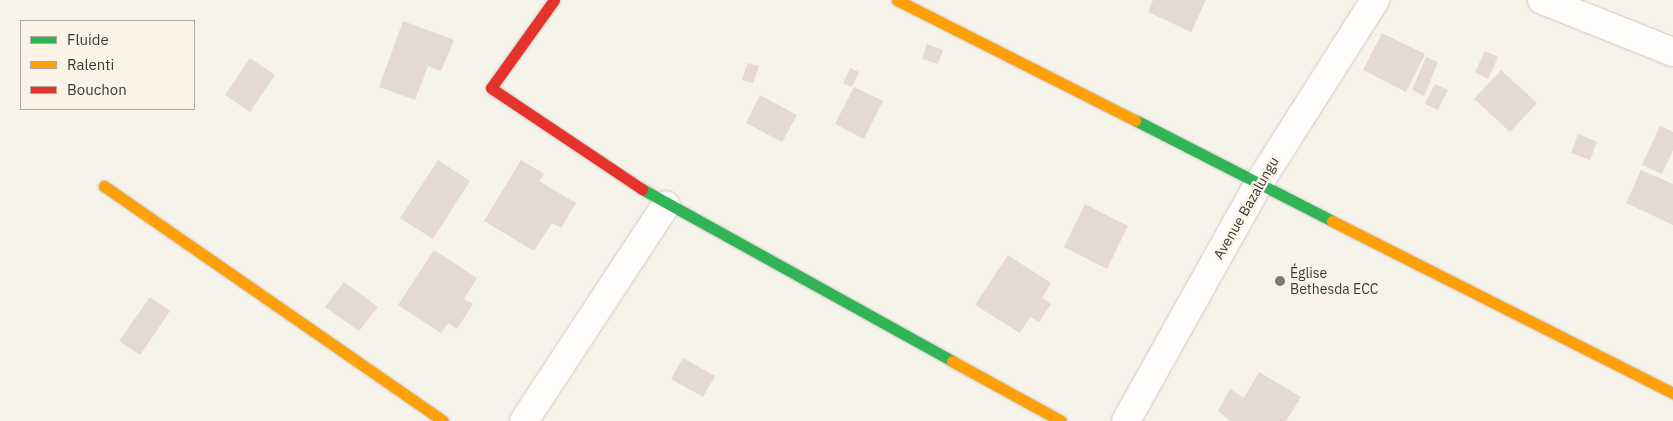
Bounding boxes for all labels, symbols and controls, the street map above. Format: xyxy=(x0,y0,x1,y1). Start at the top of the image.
legend xyxy=(20,20,195,110)
text: Fluide xyxy=(67,30,109,49)
text: Ralenti xyxy=(67,55,114,74)
text: Bouchon xyxy=(67,80,127,99)
street label: Avenue Bazalungu xyxy=(1210,154,1282,262)
place label: Église Bethesda ECC xyxy=(1290,265,1378,298)
marker: Église Bethesda ECC xyxy=(1274,275,1286,287)

